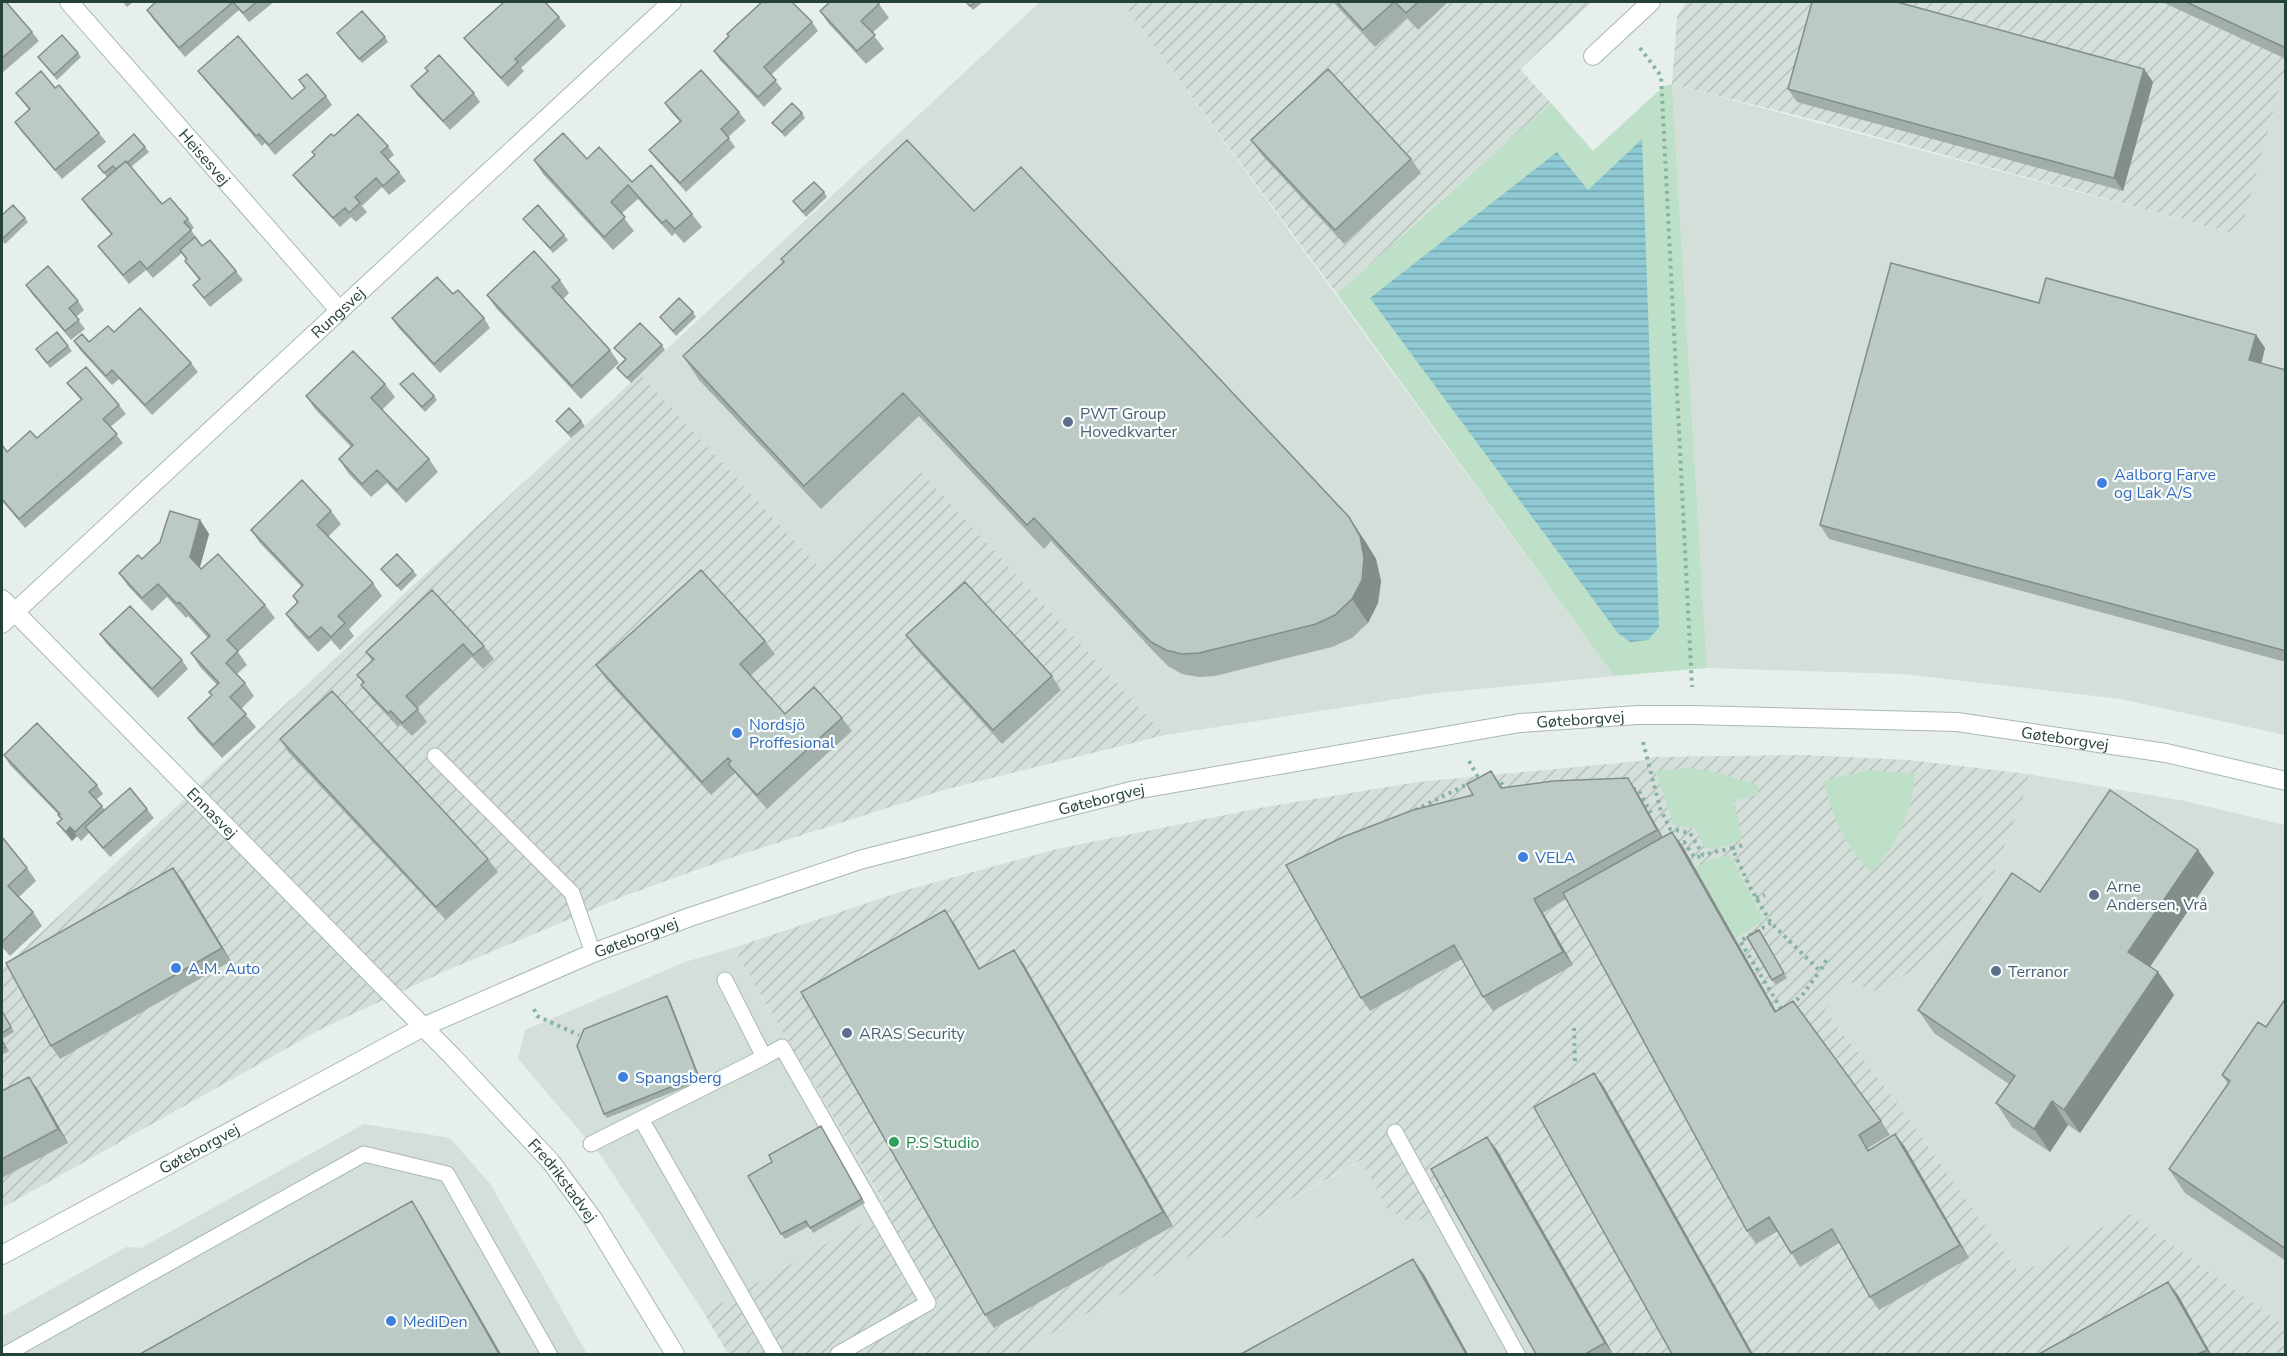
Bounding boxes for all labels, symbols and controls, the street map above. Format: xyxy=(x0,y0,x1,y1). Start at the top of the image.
street label: Heisesvej xyxy=(173,124,235,191)
street label: Rungsvej xyxy=(307,283,370,344)
place label: PWT Group Hovedkvarter xyxy=(1080,403,1177,443)
marker: PWT Group Hovedkvarter xyxy=(1061,415,1075,429)
place label: Aalborg Farve og Lak A/S xyxy=(2114,464,2216,504)
marker: Aalborg Farve og Lak A/S xyxy=(2095,476,2109,490)
street label: Gøteborgvej xyxy=(1536,706,1625,734)
place label: Nordsjö Proffesional xyxy=(749,714,835,754)
street label: Gøteborgvej xyxy=(2020,722,2110,756)
marker: Nordsjö Proffesional xyxy=(730,726,744,740)
street label: Gøteborgvej xyxy=(1056,779,1146,821)
street label: Ennasvej xyxy=(182,783,242,844)
place label: VELA xyxy=(1534,847,1576,869)
marker: VELA xyxy=(1516,850,1530,864)
place label: Arne Andersen, Vrå xyxy=(2106,876,2208,916)
marker: Arne Andersen, Vrå xyxy=(2087,888,2101,902)
street label: Gøteborgvej xyxy=(591,912,681,964)
place label: A.M. Auto xyxy=(188,958,260,980)
marker: A.M. Auto xyxy=(169,961,183,975)
place label: Terranor xyxy=(2008,961,2069,983)
marker: Terranor xyxy=(1989,964,2003,978)
place label: ARAS Security xyxy=(859,1023,966,1045)
marker: ARAS Security xyxy=(840,1026,854,1040)
place label: Spangsberg xyxy=(635,1067,722,1089)
marker: Spangsberg xyxy=(616,1070,630,1084)
street label: Gøteborgvej xyxy=(155,1119,243,1180)
place label: P.S Studio xyxy=(906,1132,979,1154)
street label: Fredrikstadvej xyxy=(523,1134,602,1227)
marker: P.S Studio xyxy=(887,1135,901,1149)
place label: MediDen xyxy=(403,1311,468,1333)
marker: MediDen xyxy=(384,1314,398,1328)

